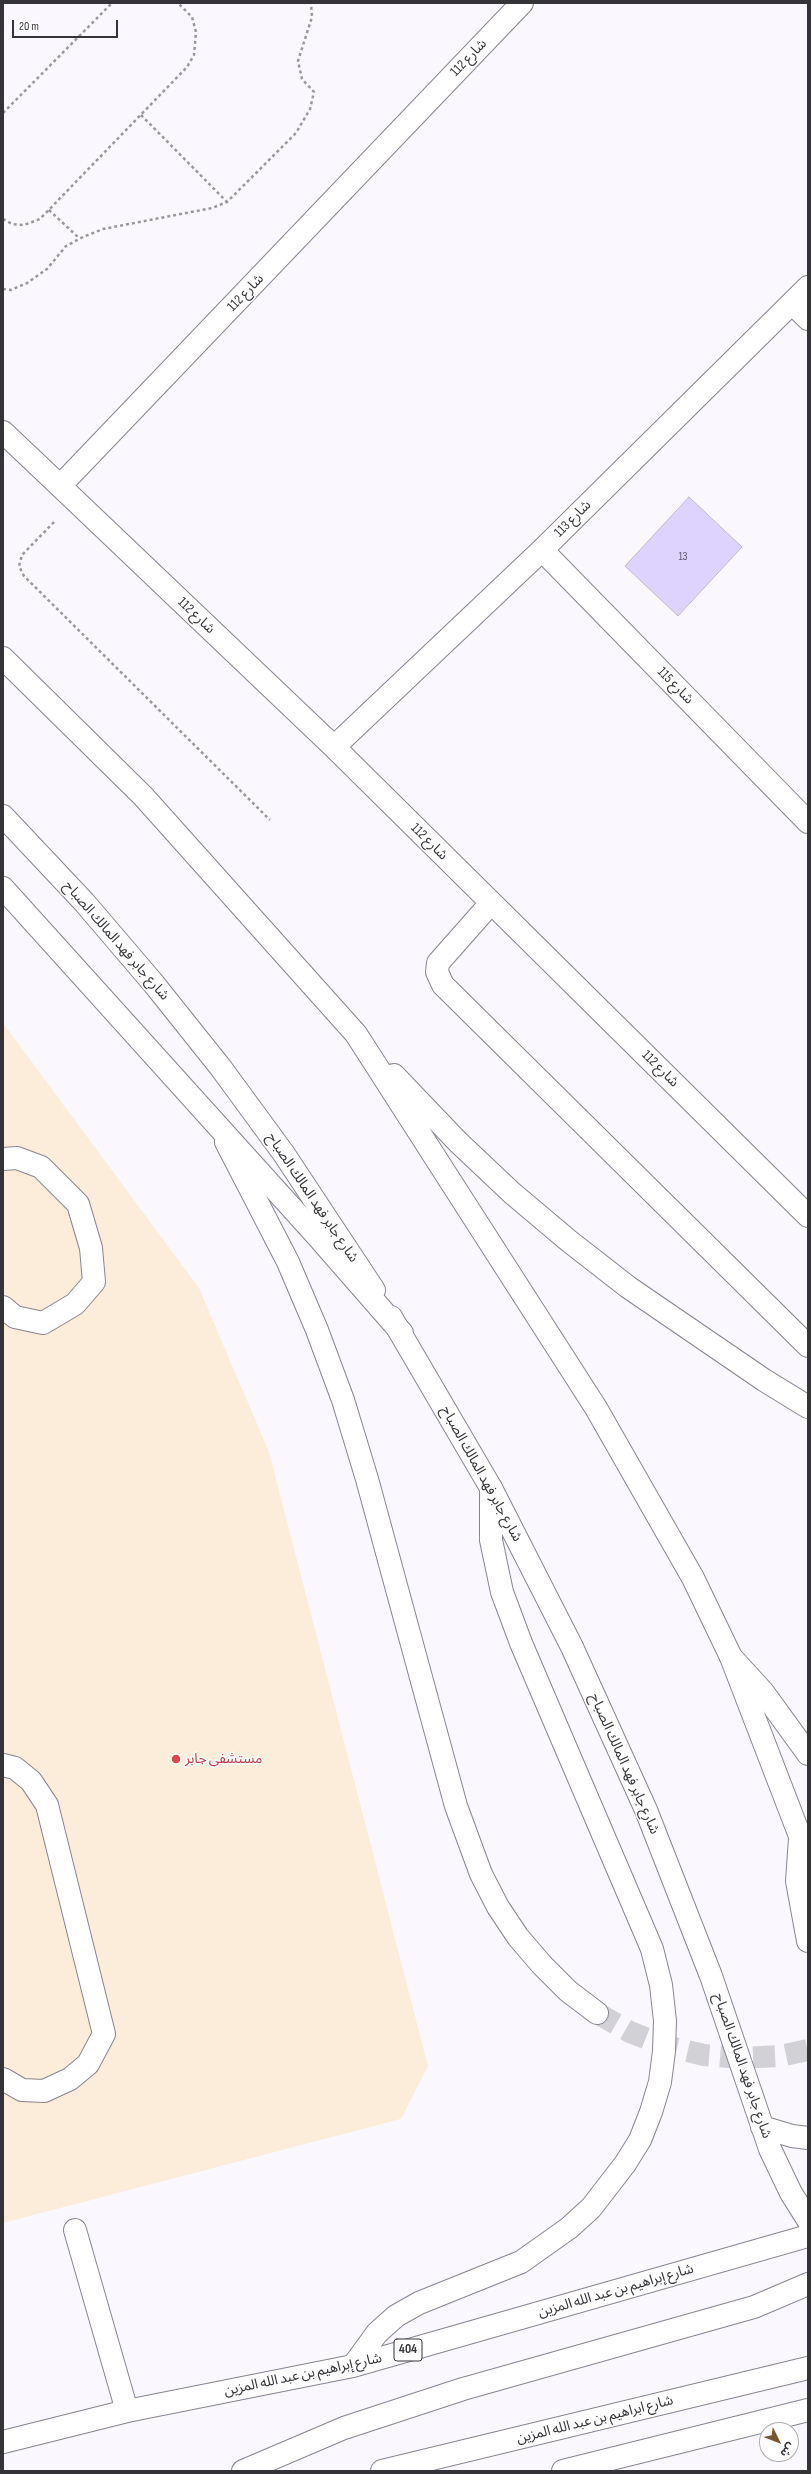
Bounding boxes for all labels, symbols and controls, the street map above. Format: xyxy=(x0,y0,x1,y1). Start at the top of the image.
scale bar xyxy=(14,12,120,38)
text: 20 m xyxy=(19,19,39,34)
street label: شارع 112 xyxy=(447,36,491,80)
street label: شارع 112 xyxy=(224,271,268,315)
street label: شارع 113 xyxy=(551,497,595,541)
house number: 13 xyxy=(678,550,688,564)
street label: شارع 112 xyxy=(174,594,218,638)
street label: شارع 115 xyxy=(653,664,697,708)
street label: شارع 112 xyxy=(407,820,451,864)
street label: شارع جابر فهد المالك الصباح xyxy=(60,878,172,1004)
street label: شارع 112 xyxy=(638,1047,682,1091)
street label: شارع جابر فهد المالك الصباح xyxy=(262,1130,362,1266)
street label: شارع جابر فهد المالك الصباح xyxy=(437,1403,525,1545)
street label: شارع جابر فهد المالك الصباح xyxy=(585,1691,663,1837)
place label: مستشفى جابر xyxy=(185,1751,262,1767)
marker: مستشفى جابر xyxy=(170,1753,182,1765)
street label: شارع جابر فهد المالك الصباح xyxy=(709,1991,775,2141)
street label: شارع إبراهيم بن عبد الله المزين xyxy=(536,2261,696,2321)
road number: 404 xyxy=(394,2339,422,2361)
street label: شارع إبراهيم بن عبد الله المزين xyxy=(223,2350,383,2400)
street label: شارع ابراهيم بن عبد الله المزين xyxy=(515,2392,675,2448)
north arrow xyxy=(759,2422,799,2462)
text: ش xyxy=(778,2440,797,2460)

